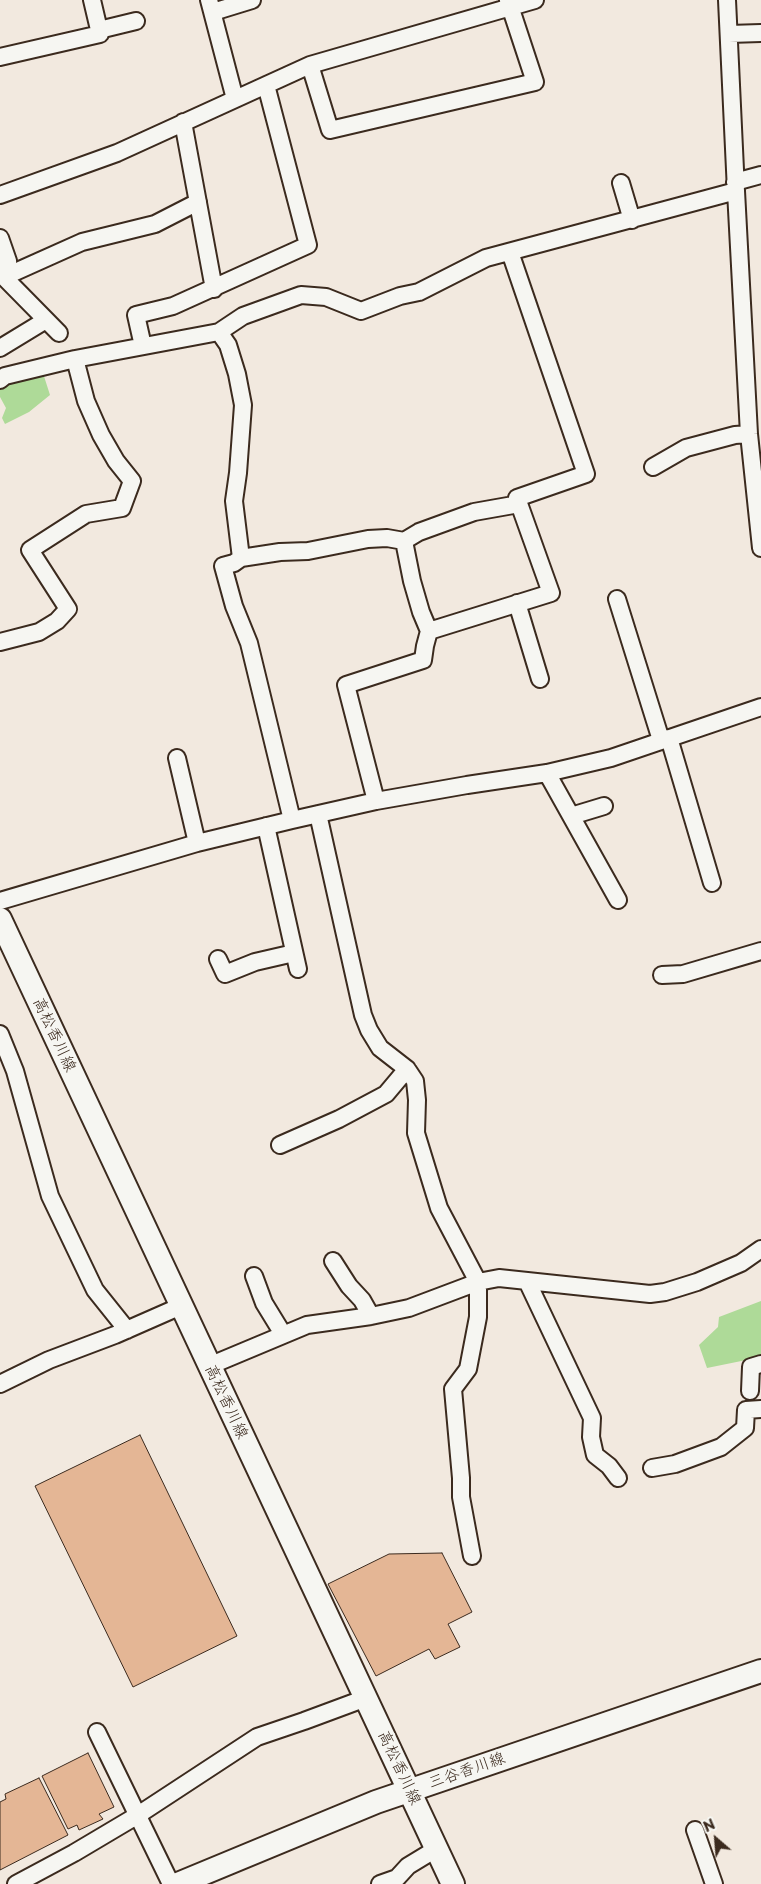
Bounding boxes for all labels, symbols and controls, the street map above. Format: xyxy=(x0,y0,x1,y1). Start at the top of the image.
street label: 高松香川線 xyxy=(28,995,80,1075)
street label: 高松香川線 xyxy=(200,1362,252,1442)
street label: 高松香川線 xyxy=(373,1728,425,1808)
street label: 三谷香川線 xyxy=(426,1749,508,1793)
text: N xyxy=(699,1813,719,1837)
north arrow xyxy=(691,1814,741,1864)

